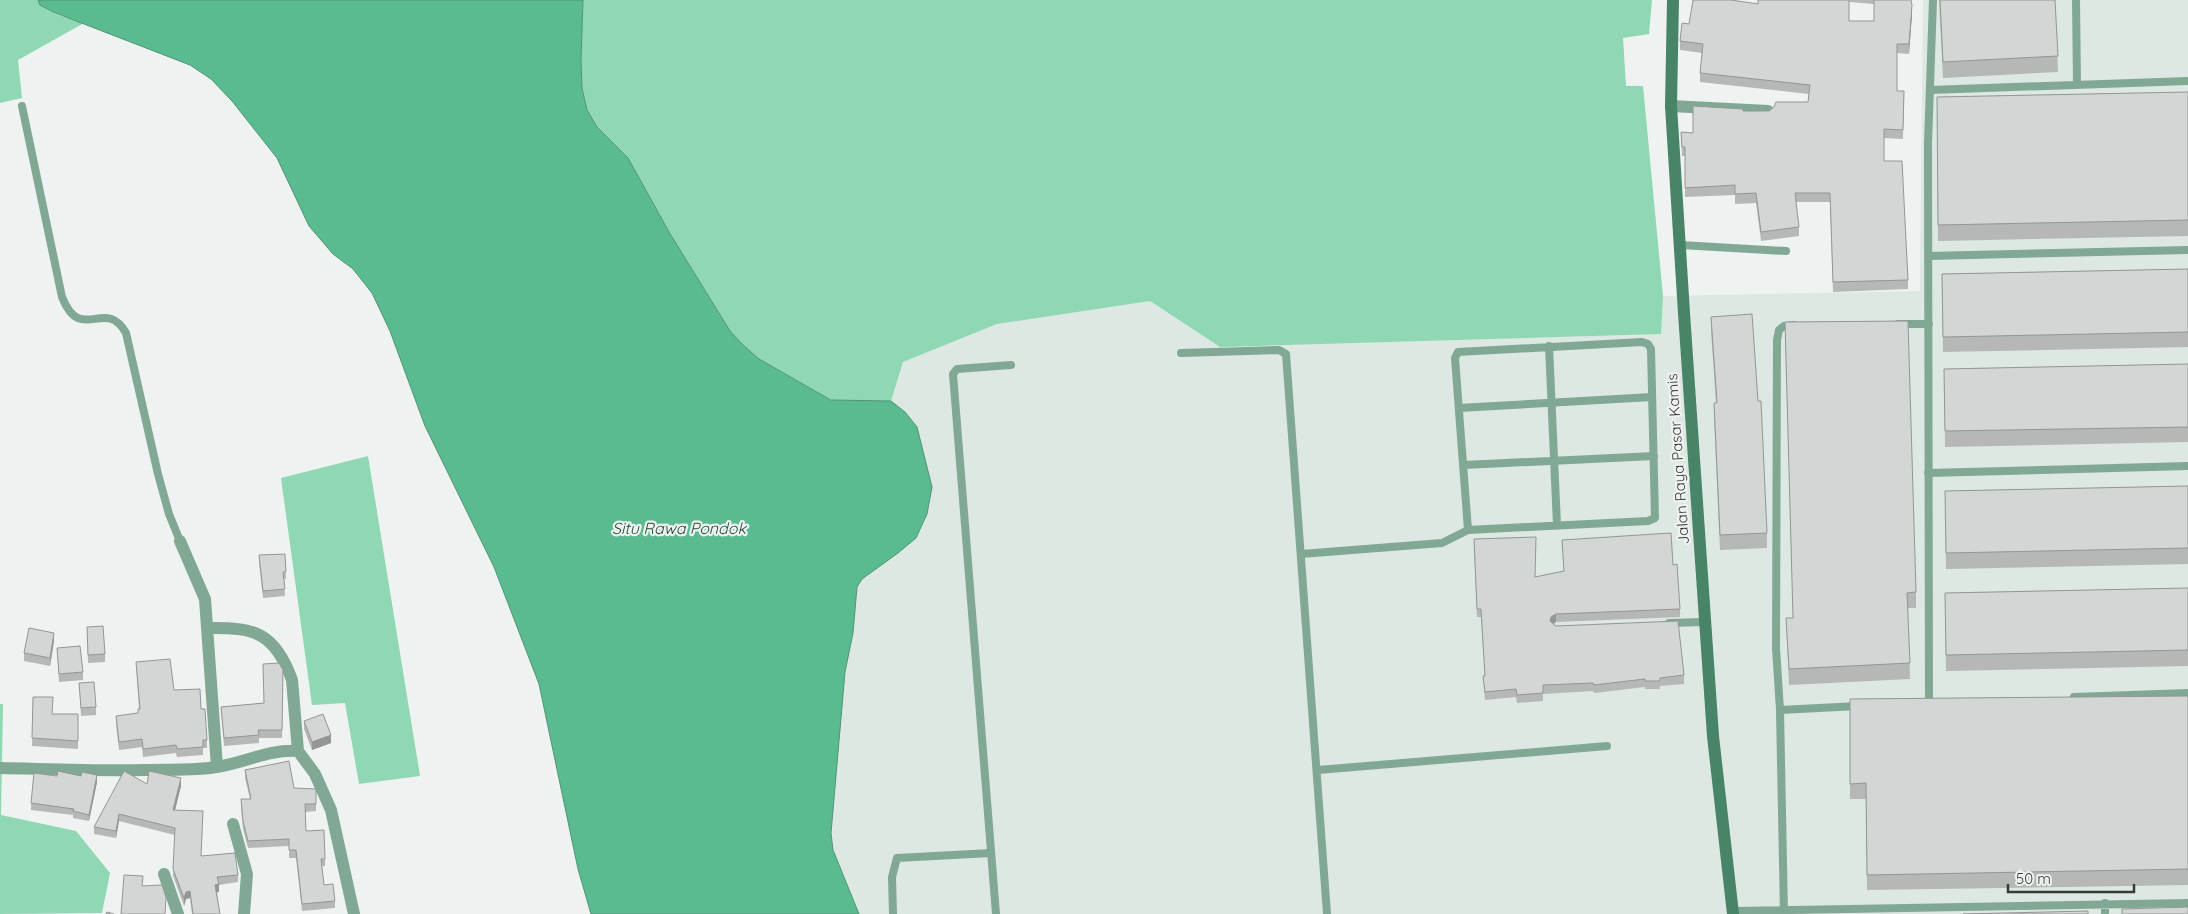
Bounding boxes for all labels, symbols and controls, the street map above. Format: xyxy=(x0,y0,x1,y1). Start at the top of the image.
street label: Jalan Raya Pasar Kamis xyxy=(1662,373,1693,545)
water label: Situ Rawa Pondok xyxy=(612,518,747,538)
scale bar xyxy=(2008,862,2134,894)
text: 50 m xyxy=(2016,869,2051,888)

